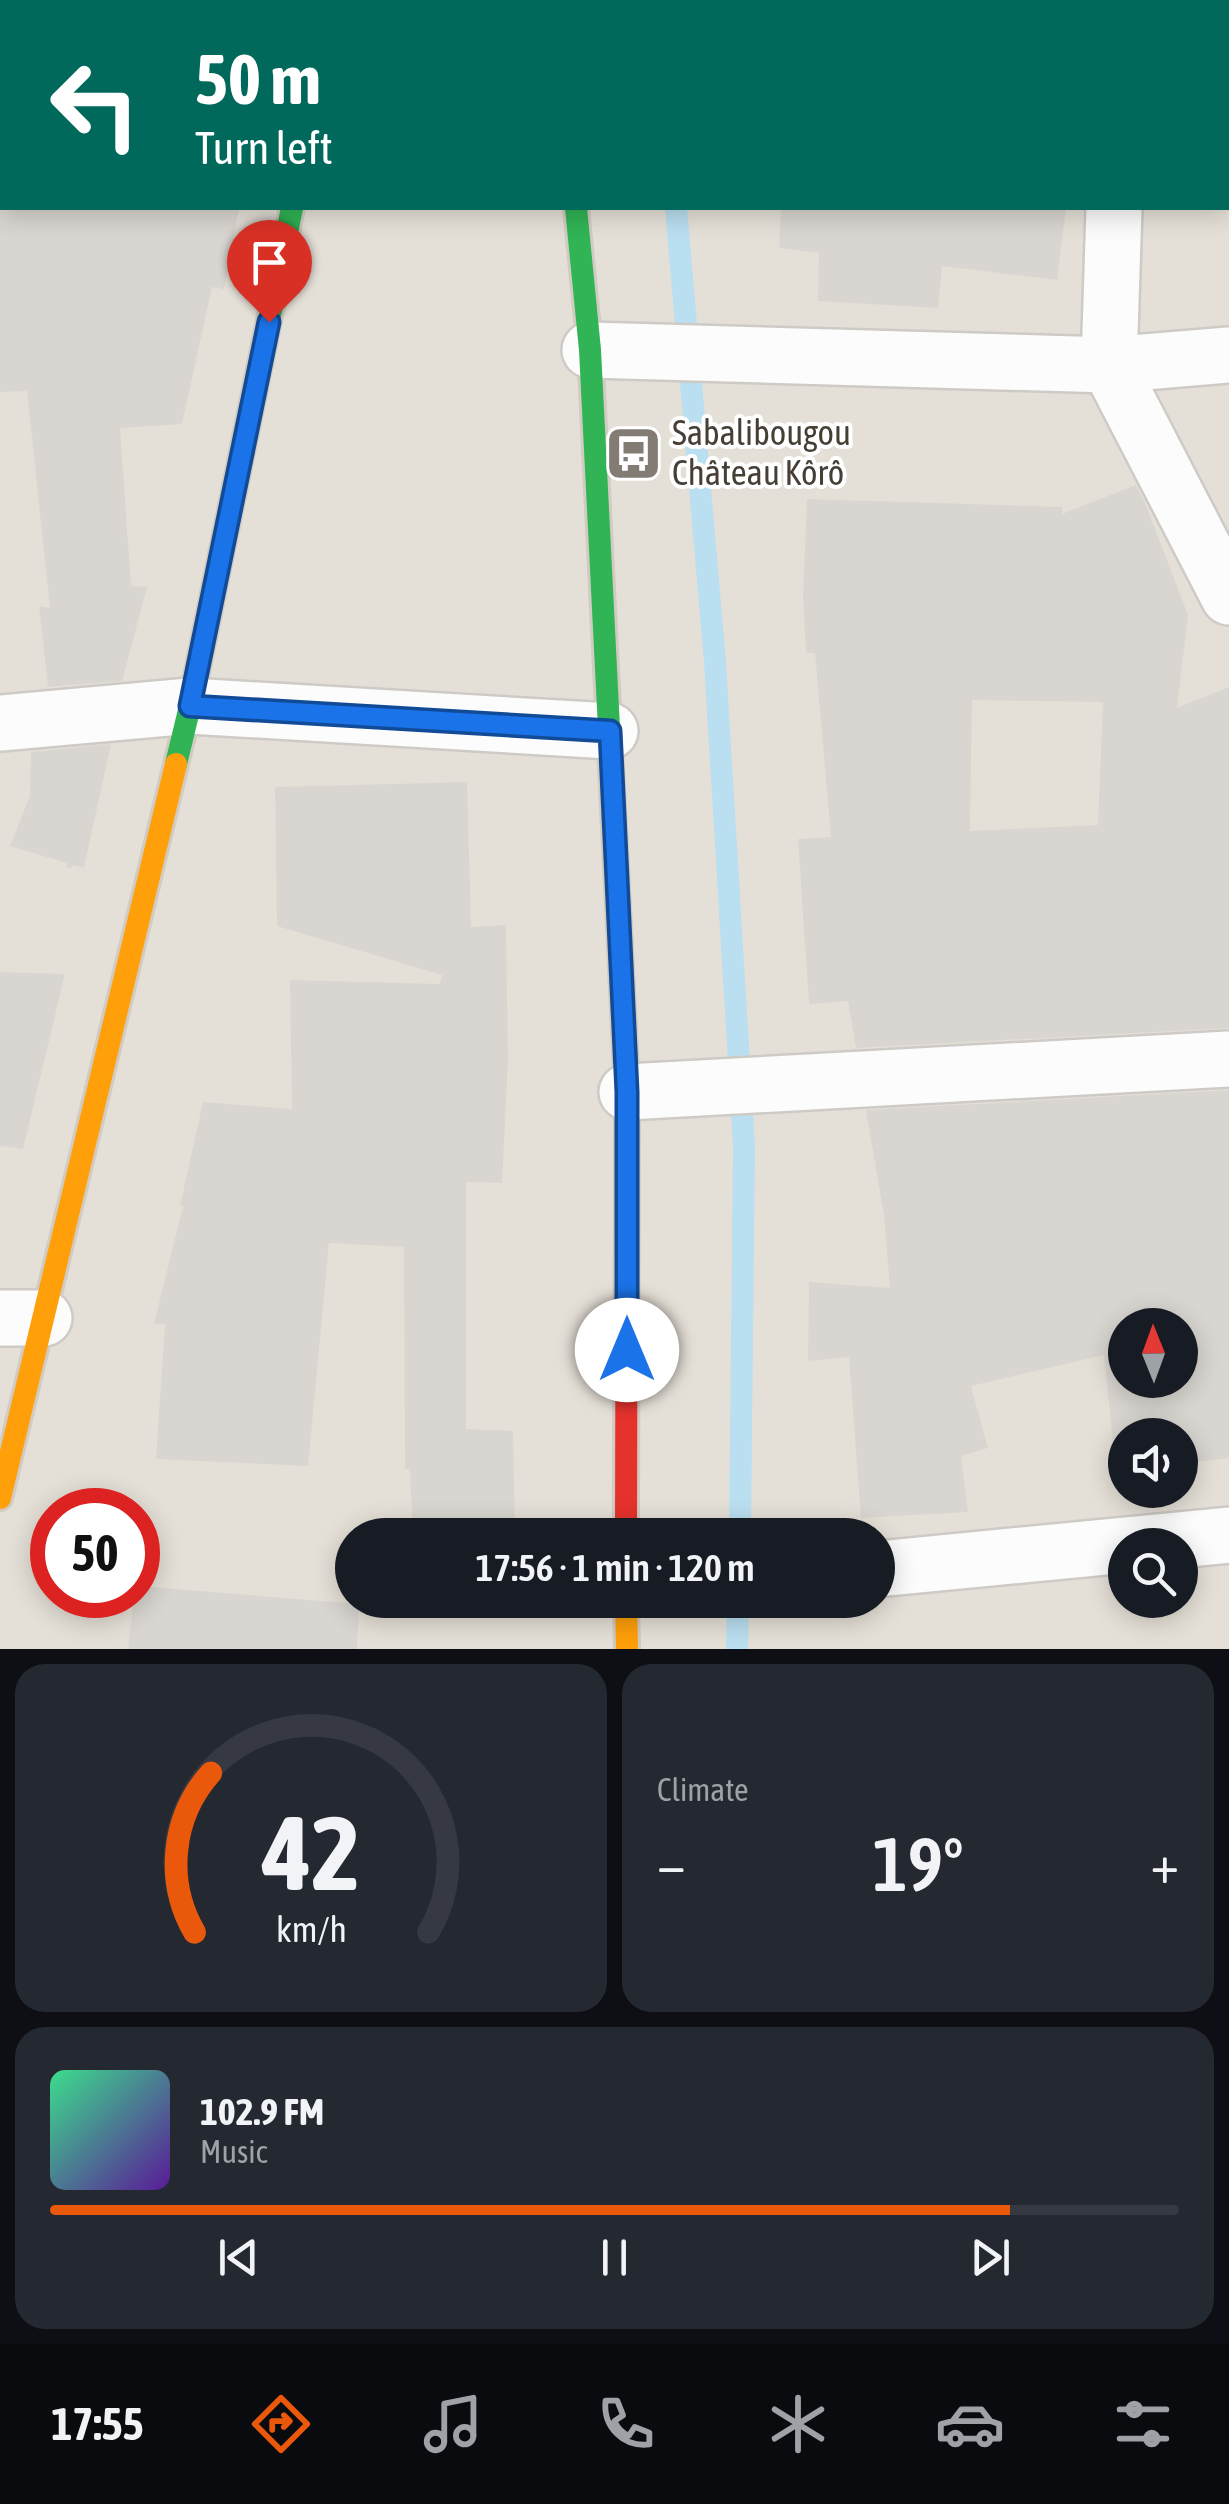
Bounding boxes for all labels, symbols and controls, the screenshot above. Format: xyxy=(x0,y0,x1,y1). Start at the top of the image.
text: 50 m xyxy=(195,39,321,119)
icon: left xyxy=(30,40,160,170)
text: Turn left xyxy=(195,122,333,174)
pin xyxy=(227,220,312,323)
icon: arrive xyxy=(242,235,297,290)
place label: Sabalibougou Château Kôrô xyxy=(672,412,851,492)
bus stop icon: Sabalibougou Château Kôrô xyxy=(603,423,663,483)
position arrow xyxy=(575,1298,679,1402)
north arrow xyxy=(1108,1308,1198,1398)
map controls xyxy=(1108,1308,1198,1618)
button: sound xyxy=(1108,1418,1198,1508)
speed limit sign: 50 xyxy=(30,1488,160,1618)
button: search xyxy=(1108,1528,1198,1618)
text: 17:56 · 1 min · 120 m xyxy=(475,1546,755,1589)
text: Climate xyxy=(657,1771,749,1808)
text: 42 xyxy=(261,1793,360,1912)
text: 19° xyxy=(872,1821,964,1907)
text: − xyxy=(657,1832,686,1895)
text: + xyxy=(1150,1832,1179,1895)
text: km/h xyxy=(276,1909,346,1950)
text: 102.9 FM xyxy=(200,2090,324,2133)
text: Music xyxy=(200,2133,267,2170)
icon: previous xyxy=(211,2230,266,2285)
icon: pause xyxy=(587,2230,642,2285)
icon: next xyxy=(963,2230,1018,2285)
icon: directions xyxy=(246,2389,316,2459)
icon: music xyxy=(418,2389,488,2459)
icon: phone xyxy=(591,2389,661,2459)
icon: climate xyxy=(763,2389,833,2459)
icon: car xyxy=(935,2389,1005,2459)
icon: filters xyxy=(1108,2389,1178,2459)
text: 17:55 xyxy=(51,2398,144,2450)

